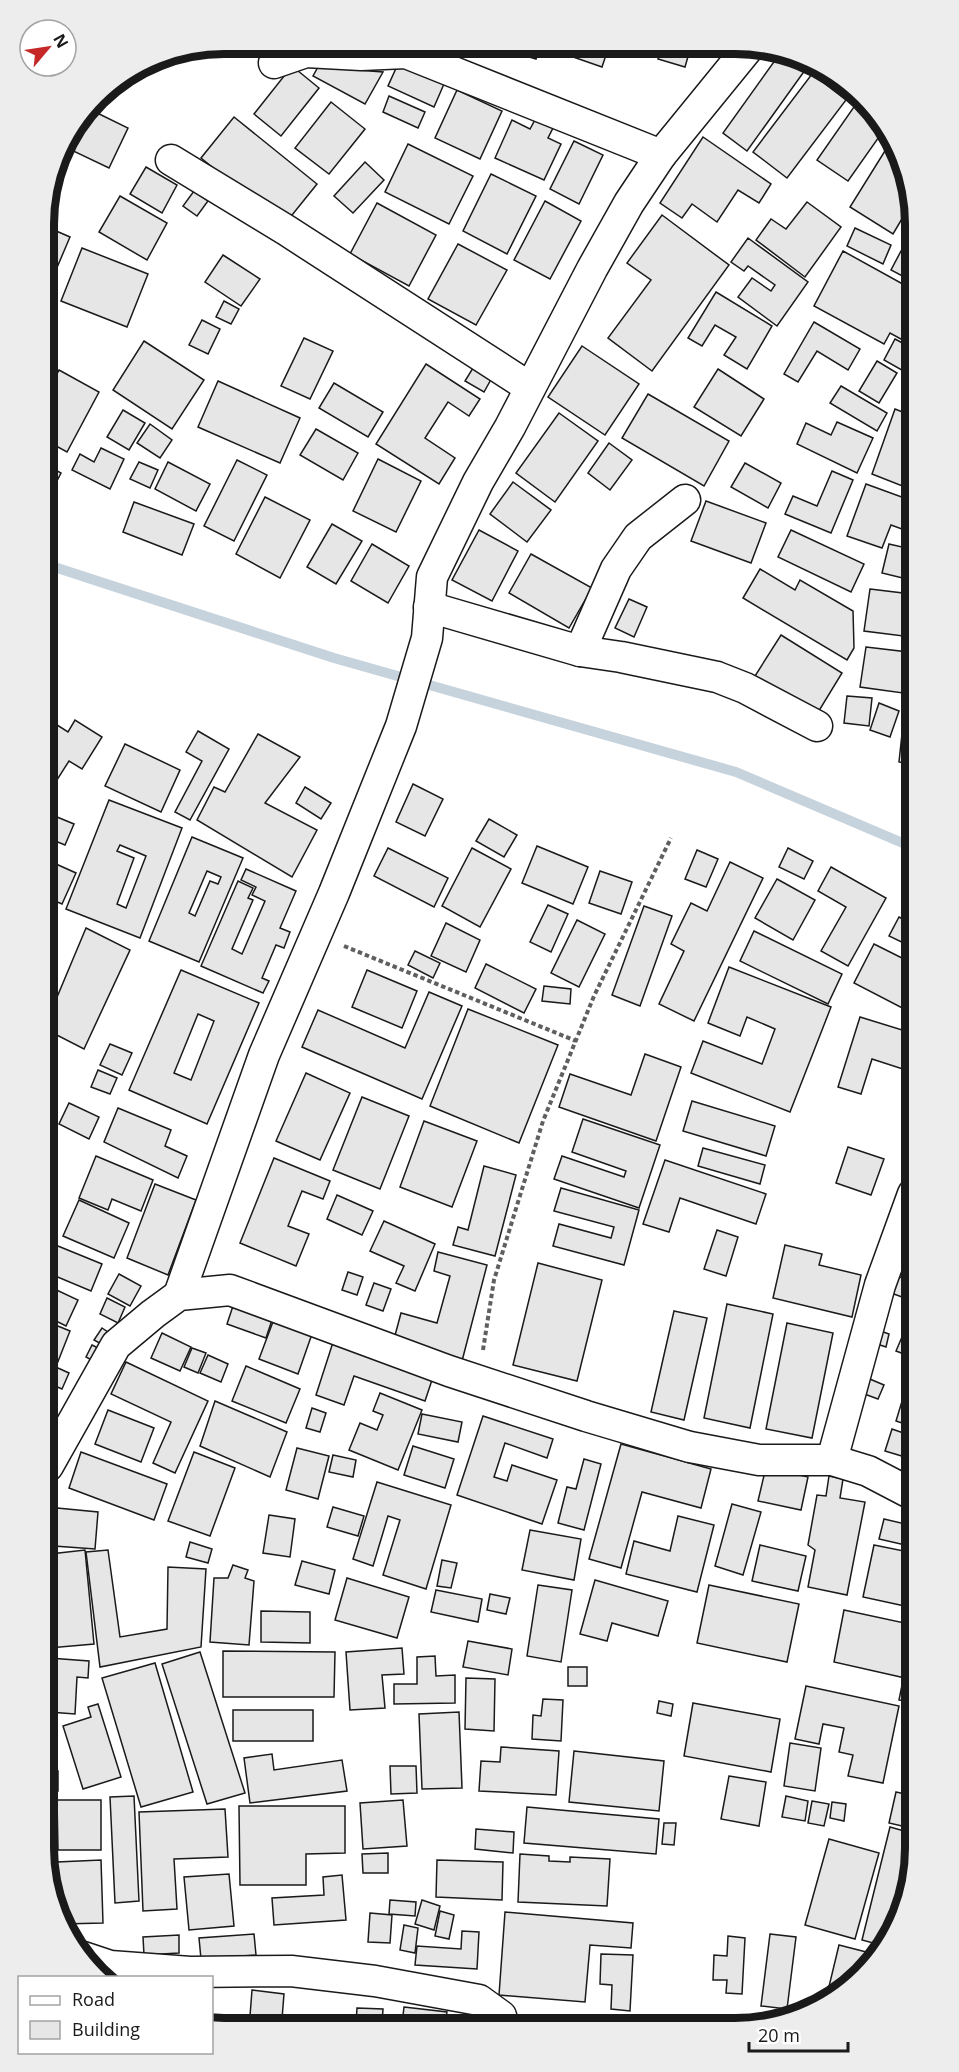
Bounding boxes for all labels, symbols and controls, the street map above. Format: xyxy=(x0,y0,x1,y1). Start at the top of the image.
north arrow xyxy=(18,18,78,78)
text: N xyxy=(48,30,74,52)
legend xyxy=(18,1976,213,2054)
text: Road xyxy=(72,1987,115,2011)
scale bar xyxy=(749,2015,848,2053)
text: Building xyxy=(72,2017,140,2041)
text: 20 m xyxy=(758,2023,800,2047)

